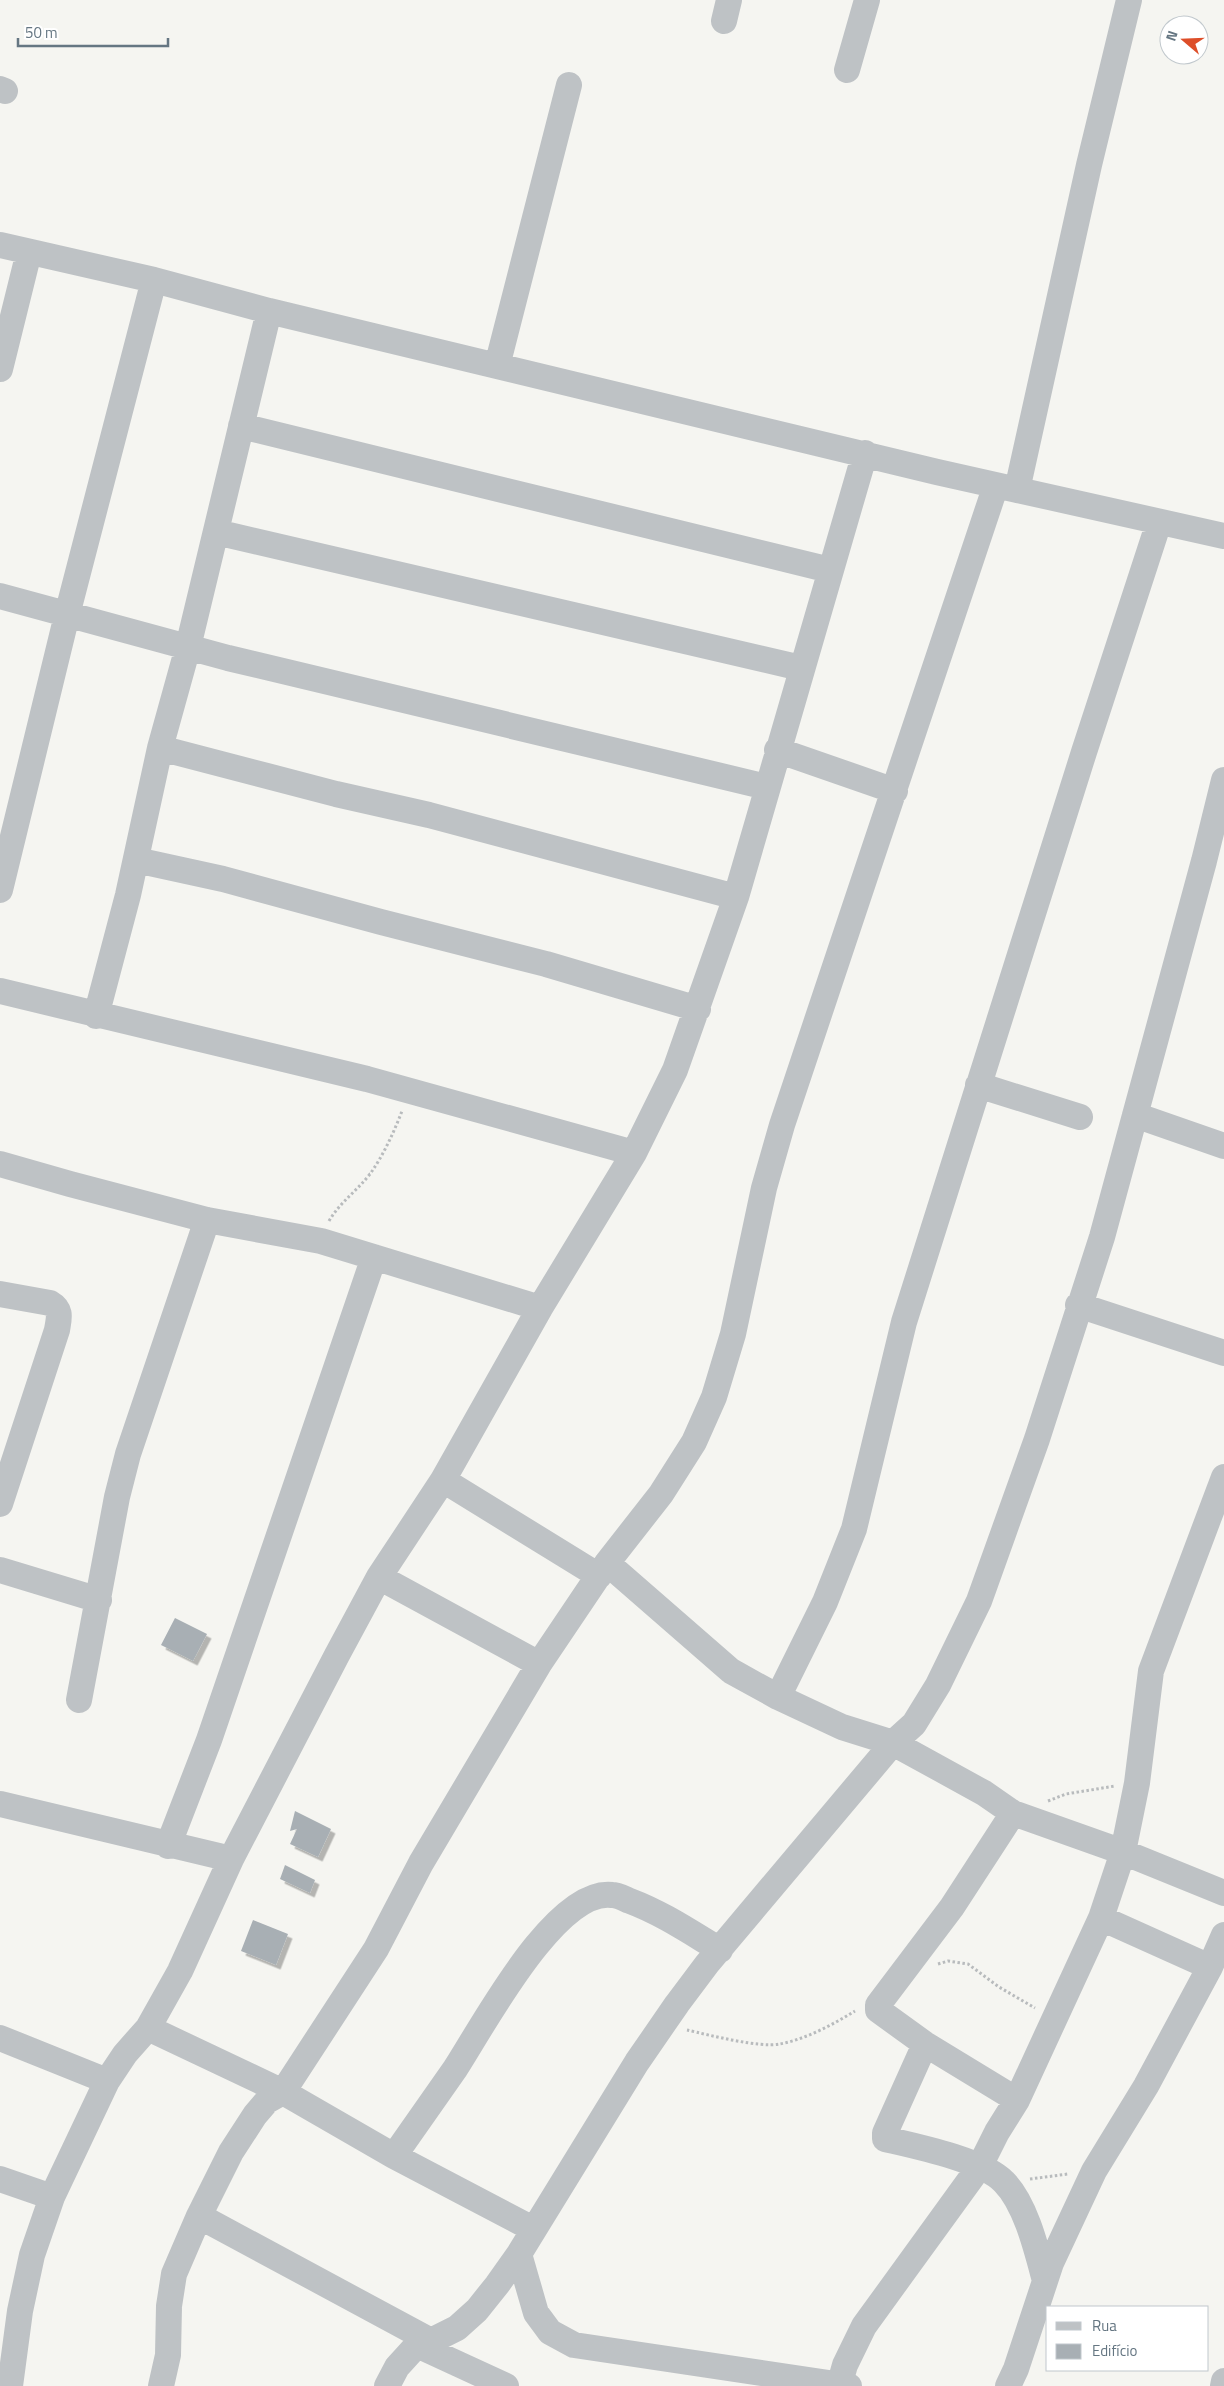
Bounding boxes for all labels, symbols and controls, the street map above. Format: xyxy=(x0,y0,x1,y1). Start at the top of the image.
scale bar xyxy=(18,15,168,47)
north arrow xyxy=(1159,15,1209,65)
text: 50 m xyxy=(25,21,58,44)
text: N xyxy=(1160,28,1183,44)
legend xyxy=(1046,2306,1209,2371)
text: Rua xyxy=(1092,2314,1117,2337)
text: Edifício xyxy=(1092,2339,1137,2362)

